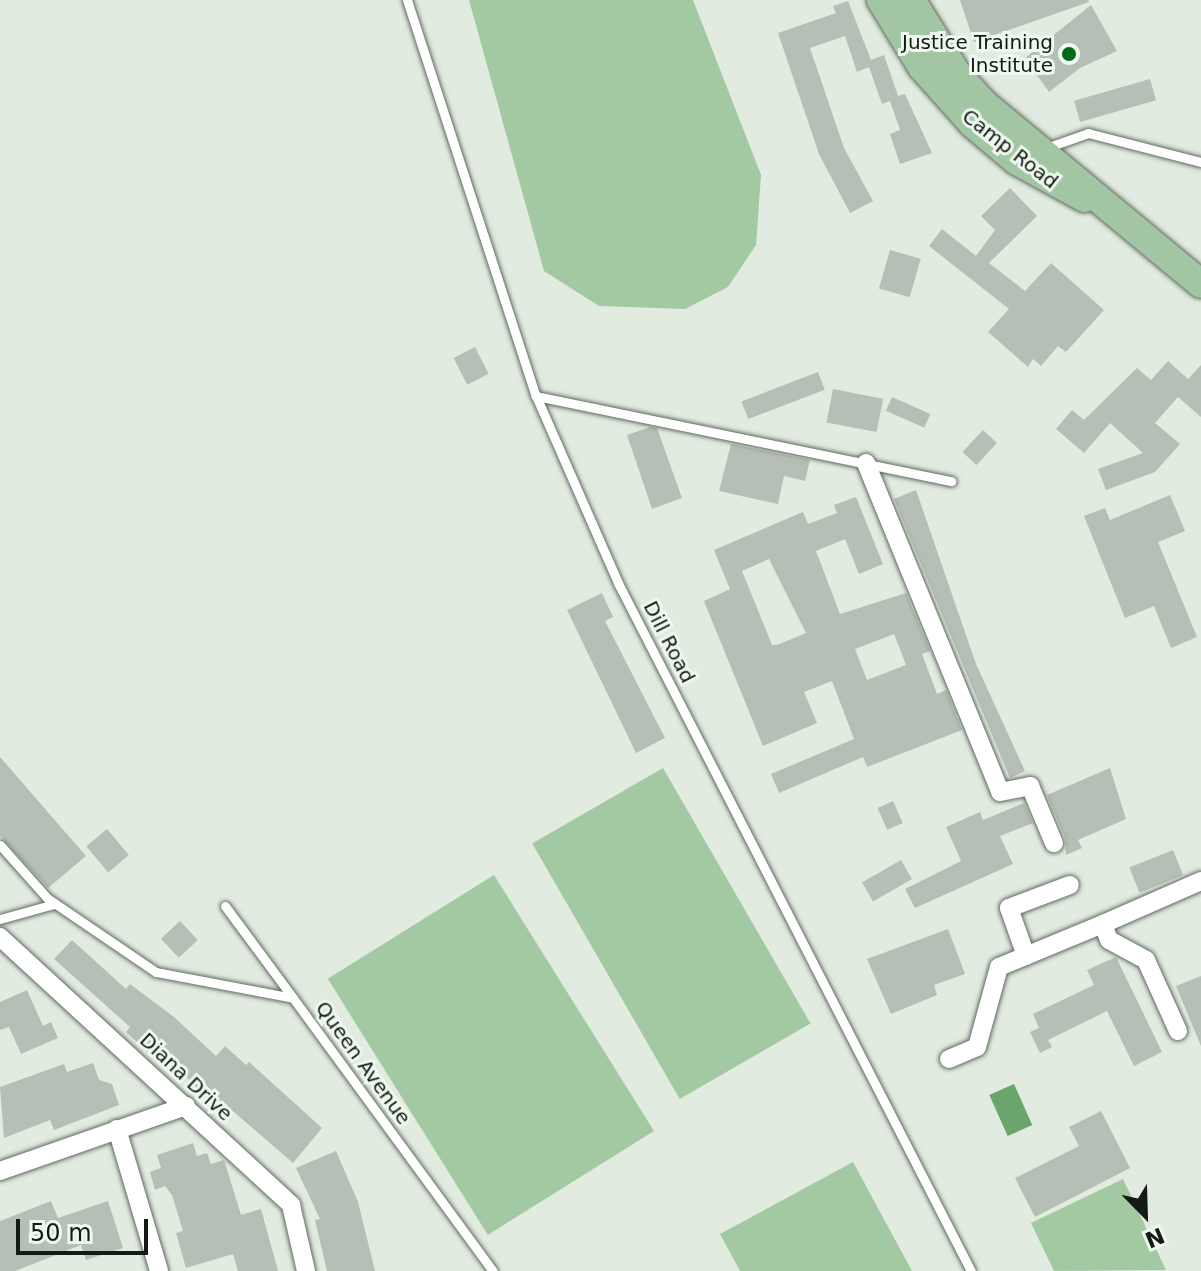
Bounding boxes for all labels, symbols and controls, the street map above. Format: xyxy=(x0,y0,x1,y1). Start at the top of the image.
place label: Justice Training Institute xyxy=(902,30,1053,77)
marker: Justice Training Institute xyxy=(1060,45,1078,63)
street label: Camp Road xyxy=(957,104,1063,194)
street label: Dill Road xyxy=(638,597,700,687)
street label: Queen Avenue xyxy=(310,997,416,1129)
street label: Diana Drive xyxy=(135,1028,237,1126)
north arrow xyxy=(1105,1175,1185,1255)
scale bar xyxy=(20,1203,152,1253)
text: 50 m xyxy=(30,1219,92,1247)
text: N xyxy=(1141,1222,1168,1253)

